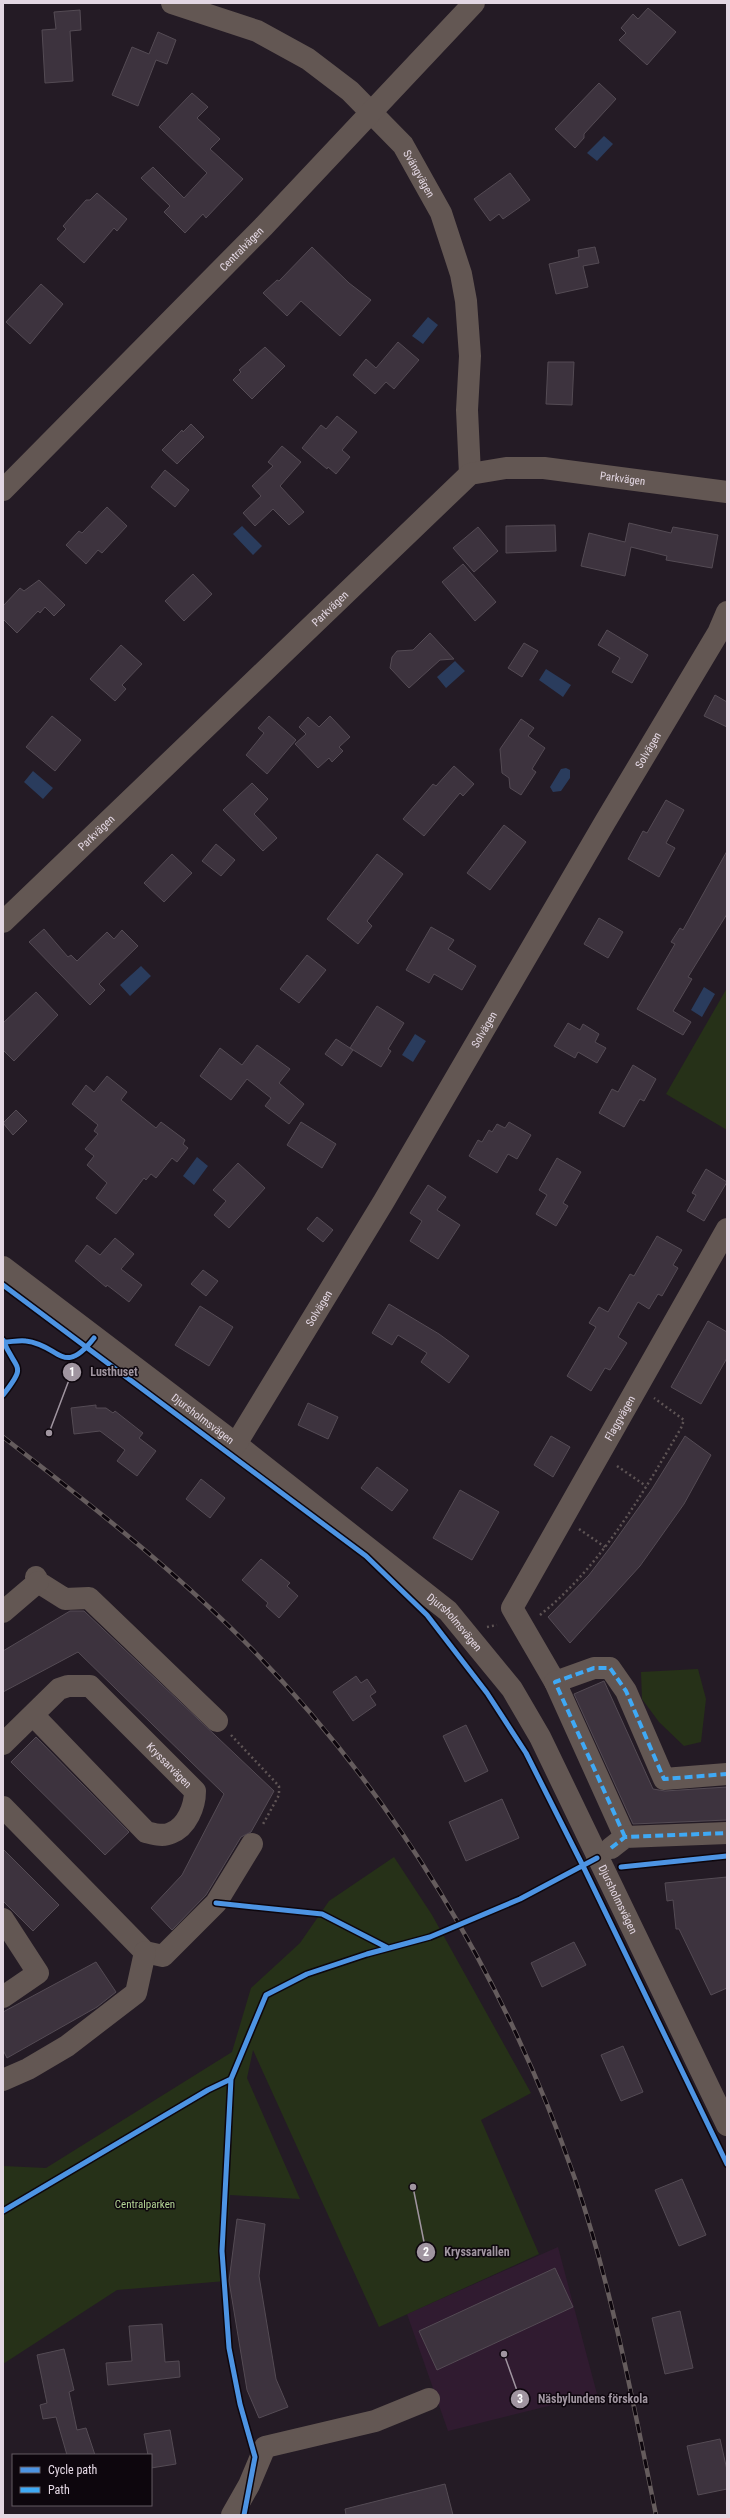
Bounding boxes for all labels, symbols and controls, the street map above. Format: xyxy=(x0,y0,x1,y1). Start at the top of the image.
street label: Svängvägen xyxy=(400,148,437,200)
street label: Centralvägen xyxy=(217,225,266,274)
street label: Parkvägen xyxy=(599,469,646,488)
street label: Parkvägen xyxy=(309,588,351,629)
street label: Solvägen xyxy=(633,730,664,771)
street label: Parkvägen xyxy=(76,813,117,853)
street label: Solvägen xyxy=(469,1009,500,1050)
street label: Solvägen xyxy=(303,1288,335,1329)
callout: Lusthuset xyxy=(62,1360,146,1384)
text: 1 xyxy=(69,1365,75,1379)
text: Lusthuset xyxy=(90,1365,138,1379)
street label: Djursholmsvägen xyxy=(169,1391,236,1447)
street label: Flaggvägen xyxy=(602,1393,638,1443)
street label: Djursholmsvägen xyxy=(424,1591,484,1654)
street label: Kryssarvägen xyxy=(144,1740,194,1791)
street label: Djursholmsvägen xyxy=(596,1863,640,1936)
park label: Centralparken xyxy=(115,2198,175,2211)
callout: Kryssarvallen xyxy=(416,2240,518,2264)
text: 2 xyxy=(423,2245,429,2259)
text: Kryssarvallen xyxy=(444,2245,510,2259)
callout: Näsbylundens förskola xyxy=(510,2387,656,2411)
text: 3 xyxy=(517,2392,523,2406)
text: Näsbylundens förskola xyxy=(538,2392,648,2406)
legend xyxy=(12,2454,152,2506)
text: Cycle path xyxy=(48,2463,98,2477)
text: Path xyxy=(48,2483,70,2497)

